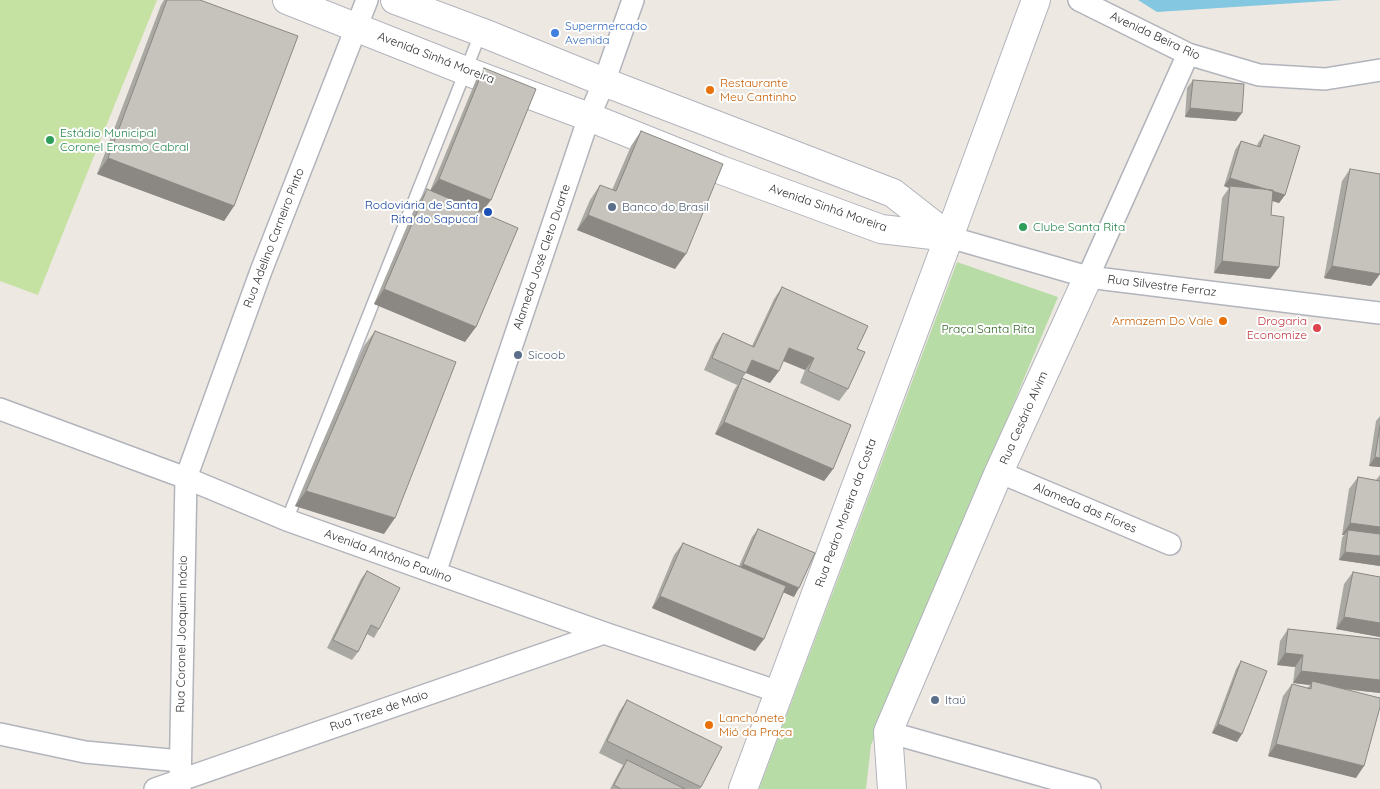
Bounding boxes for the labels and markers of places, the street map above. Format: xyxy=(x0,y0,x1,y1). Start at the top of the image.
place label: Supermercado Avenida xyxy=(565,19,647,47)
marker: Supermercado Avenida xyxy=(549,27,561,39)
place label: Restaurante Meu Cantinho xyxy=(720,76,796,104)
marker: Restaurante Meu Cantinho xyxy=(704,84,716,96)
place label: Estádio Municipal Coronel Erasmo Cabral xyxy=(60,126,189,154)
marker: Estádio Municipal Coronel Erasmo Cabral xyxy=(44,134,56,146)
place label: Rodoviária de Santa Rita do Sapucaí xyxy=(365,198,478,226)
place label: Banco do Brasil xyxy=(622,200,709,214)
marker: Banco do Brasil xyxy=(606,201,618,213)
marker: Rodoviária de Santa Rita do Sapucaí xyxy=(482,206,494,218)
place label: Clube Santa Rita xyxy=(1033,220,1125,234)
marker: Clube Santa Rita xyxy=(1017,221,1029,233)
place label: Armazem Do Vale xyxy=(1112,314,1213,328)
place label: Drogaria Economize xyxy=(1247,314,1307,342)
marker: Armazem Do Vale xyxy=(1217,315,1229,327)
marker: Drogaria Economize xyxy=(1311,322,1323,334)
place label: Sicoob xyxy=(528,348,565,362)
marker: Sicoob xyxy=(512,349,524,361)
place label: Itaú xyxy=(945,693,966,707)
marker: Itaú xyxy=(929,694,941,706)
place label: Lanchonete Mió da Praça xyxy=(719,711,792,739)
marker: Lanchonete Mió da Praça xyxy=(703,719,715,731)

